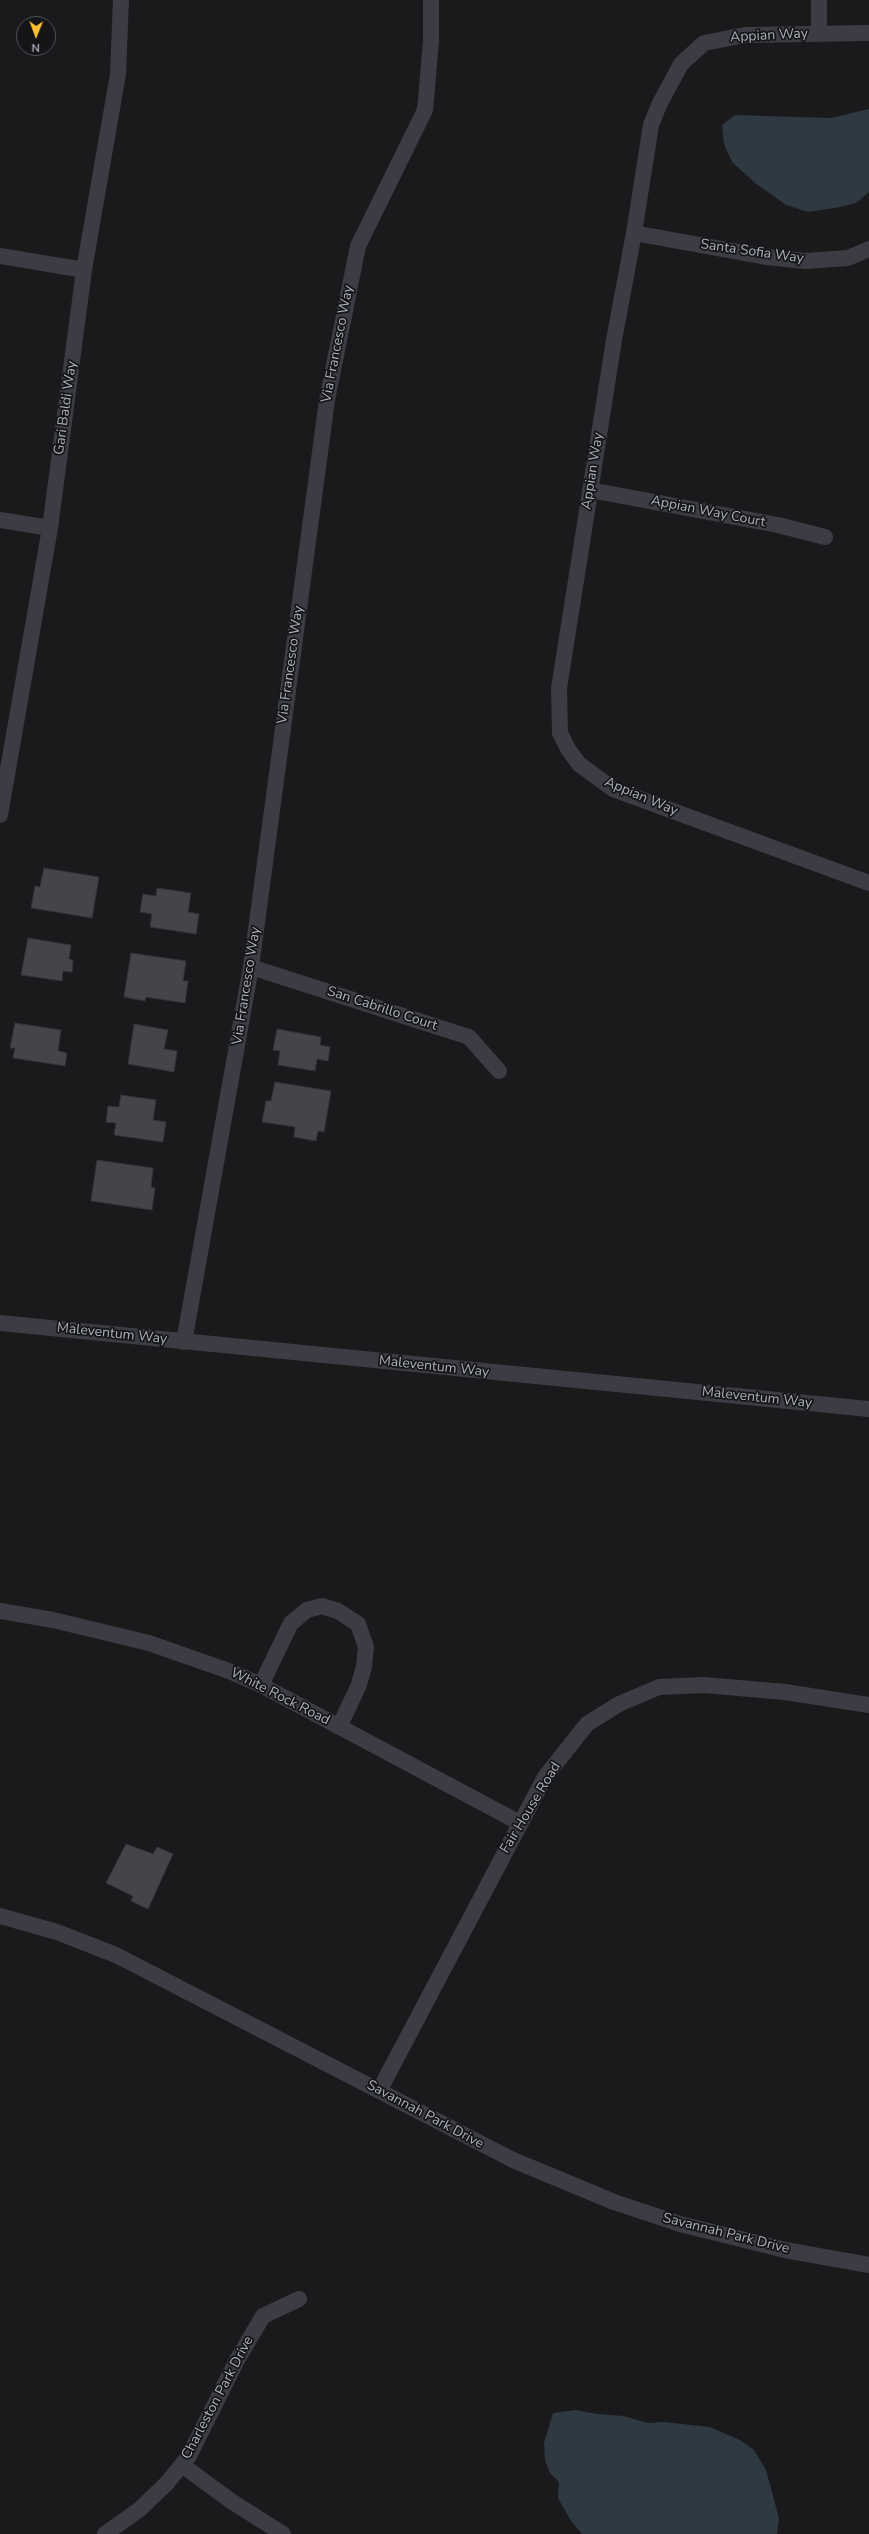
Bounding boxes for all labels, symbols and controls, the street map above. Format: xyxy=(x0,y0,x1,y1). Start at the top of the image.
north arrow xyxy=(16,16,56,56)
street label: Appian Way xyxy=(730,26,808,46)
text: N xyxy=(32,40,40,55)
street label: Santa Sofia Way xyxy=(699,236,805,268)
street label: Via Francesco Way xyxy=(318,284,358,404)
street label: Gari Baldi Way xyxy=(51,360,81,456)
street label: Appian Way xyxy=(579,431,607,511)
street label: Appian Way Court xyxy=(649,493,767,531)
street label: Via Francesco Way xyxy=(274,605,308,725)
street label: Appian Way xyxy=(602,774,680,820)
street label: Via Francesco Way xyxy=(229,926,265,1046)
street label: San Cabrillo Court xyxy=(325,983,439,1035)
street label: Maleventum Way xyxy=(56,1320,168,1348)
street label: Maleventum Way xyxy=(378,1353,490,1381)
street label: Maleventum Way xyxy=(701,1384,813,1412)
street label: White Rock Road xyxy=(228,1665,332,1729)
street label: Fair House Road xyxy=(497,1759,565,1857)
street label: Savannah Park Drive xyxy=(364,2077,486,2153)
street label: Savannah Park Drive xyxy=(661,2210,791,2258)
street label: Charleston Park Drive xyxy=(178,2334,258,2462)

